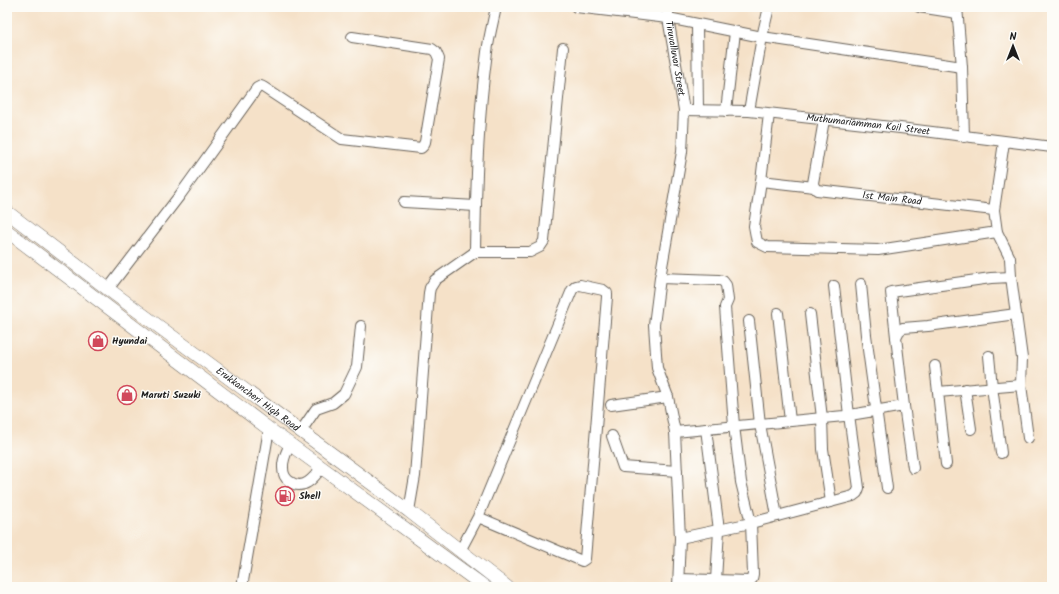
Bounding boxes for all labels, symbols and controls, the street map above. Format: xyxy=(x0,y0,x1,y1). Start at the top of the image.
street label: Tiruvalluvar Street xyxy=(661,20,689,97)
north arrow xyxy=(993,26,1033,66)
text: N xyxy=(1010,28,1017,46)
street label: Muthumariamman Koil Street xyxy=(805,110,931,140)
street label: 1st Main Road xyxy=(861,187,924,210)
shop icon: Hyundai xyxy=(87,330,109,352)
place label: Hyundai xyxy=(112,333,148,349)
street label: Erukkancheri High Road xyxy=(212,363,304,436)
shop icon: Maruti Suzuki xyxy=(116,384,138,406)
place label: Maruti Suzuki xyxy=(141,387,201,403)
fuel station icon: Shell xyxy=(274,485,296,507)
place label: Shell xyxy=(299,488,321,504)

